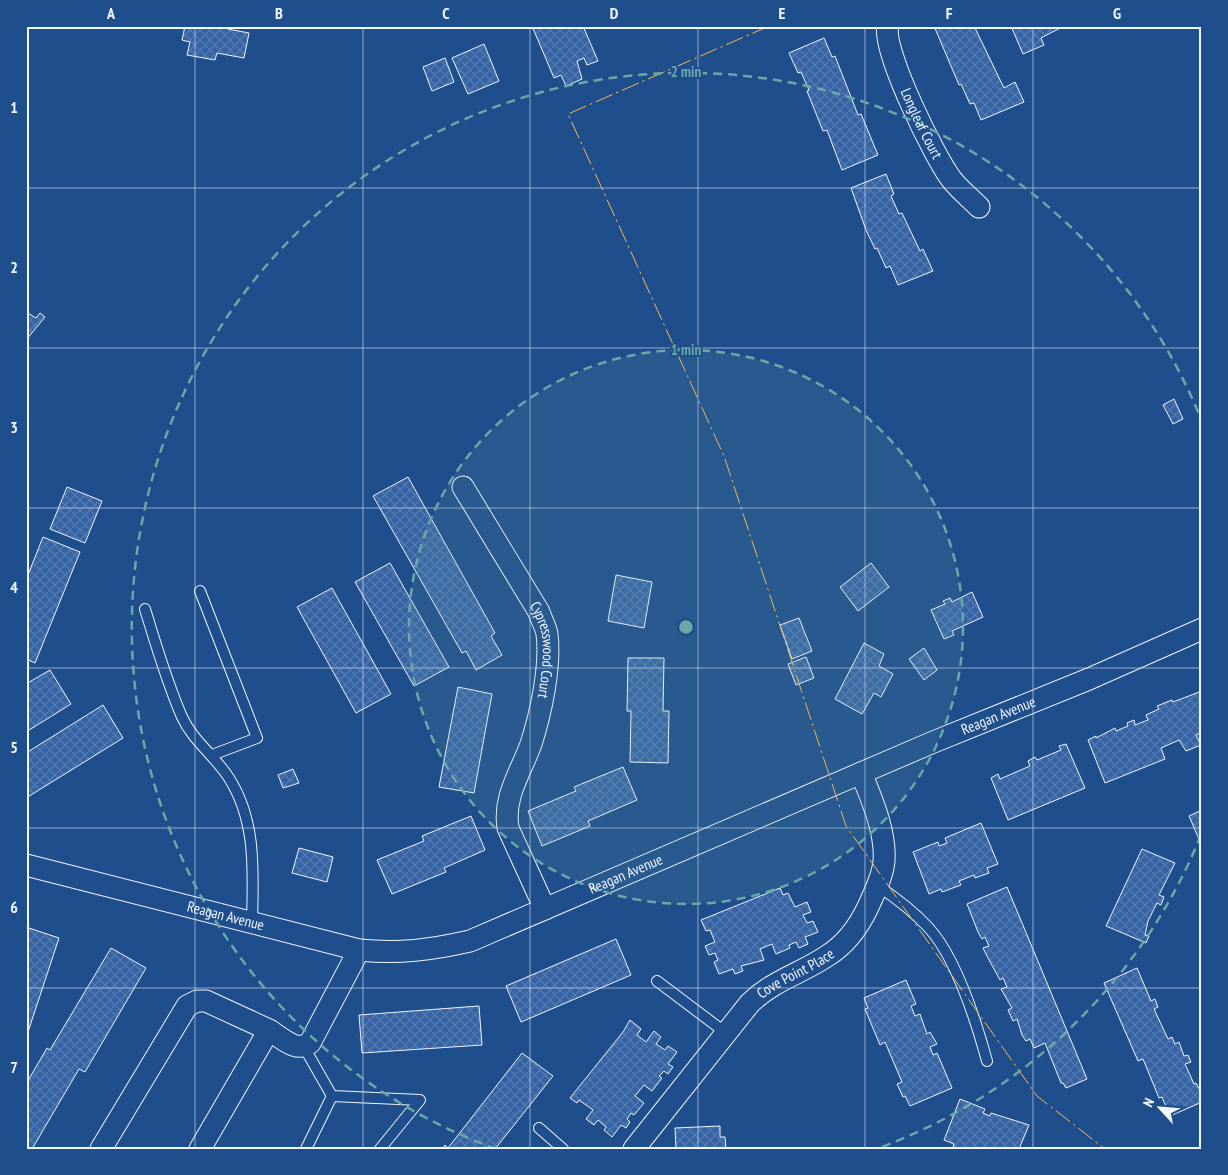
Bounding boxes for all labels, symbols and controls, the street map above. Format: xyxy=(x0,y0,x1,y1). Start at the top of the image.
text: A xyxy=(106,3,116,23)
text: B xyxy=(275,3,283,23)
text: C xyxy=(442,3,450,23)
text: D xyxy=(610,3,619,23)
text: E xyxy=(779,3,786,23)
text: F xyxy=(946,3,953,23)
text: G xyxy=(1113,3,1121,23)
text: 2 min xyxy=(671,62,701,81)
street label: Longleaf Court xyxy=(897,85,947,162)
text: 1 xyxy=(10,97,18,117)
text: 2 xyxy=(10,257,18,277)
text: 1 min xyxy=(671,340,701,359)
text: 3 xyxy=(10,417,18,437)
text: 4 xyxy=(10,577,18,597)
street label: Cypresswood Court xyxy=(526,598,558,700)
centre of rings xyxy=(677,618,695,636)
street label: Reagan Avenue xyxy=(958,692,1038,739)
text: 5 xyxy=(10,737,18,757)
street label: Reagan Avenue xyxy=(586,849,665,898)
text: 6 xyxy=(10,897,18,917)
street label: Reagan Avenue xyxy=(185,897,266,934)
street label: Cove Point Place xyxy=(753,944,838,1002)
text: 7 xyxy=(10,1057,18,1077)
north arrow xyxy=(1136,1082,1186,1132)
text: N xyxy=(1139,1095,1158,1110)

